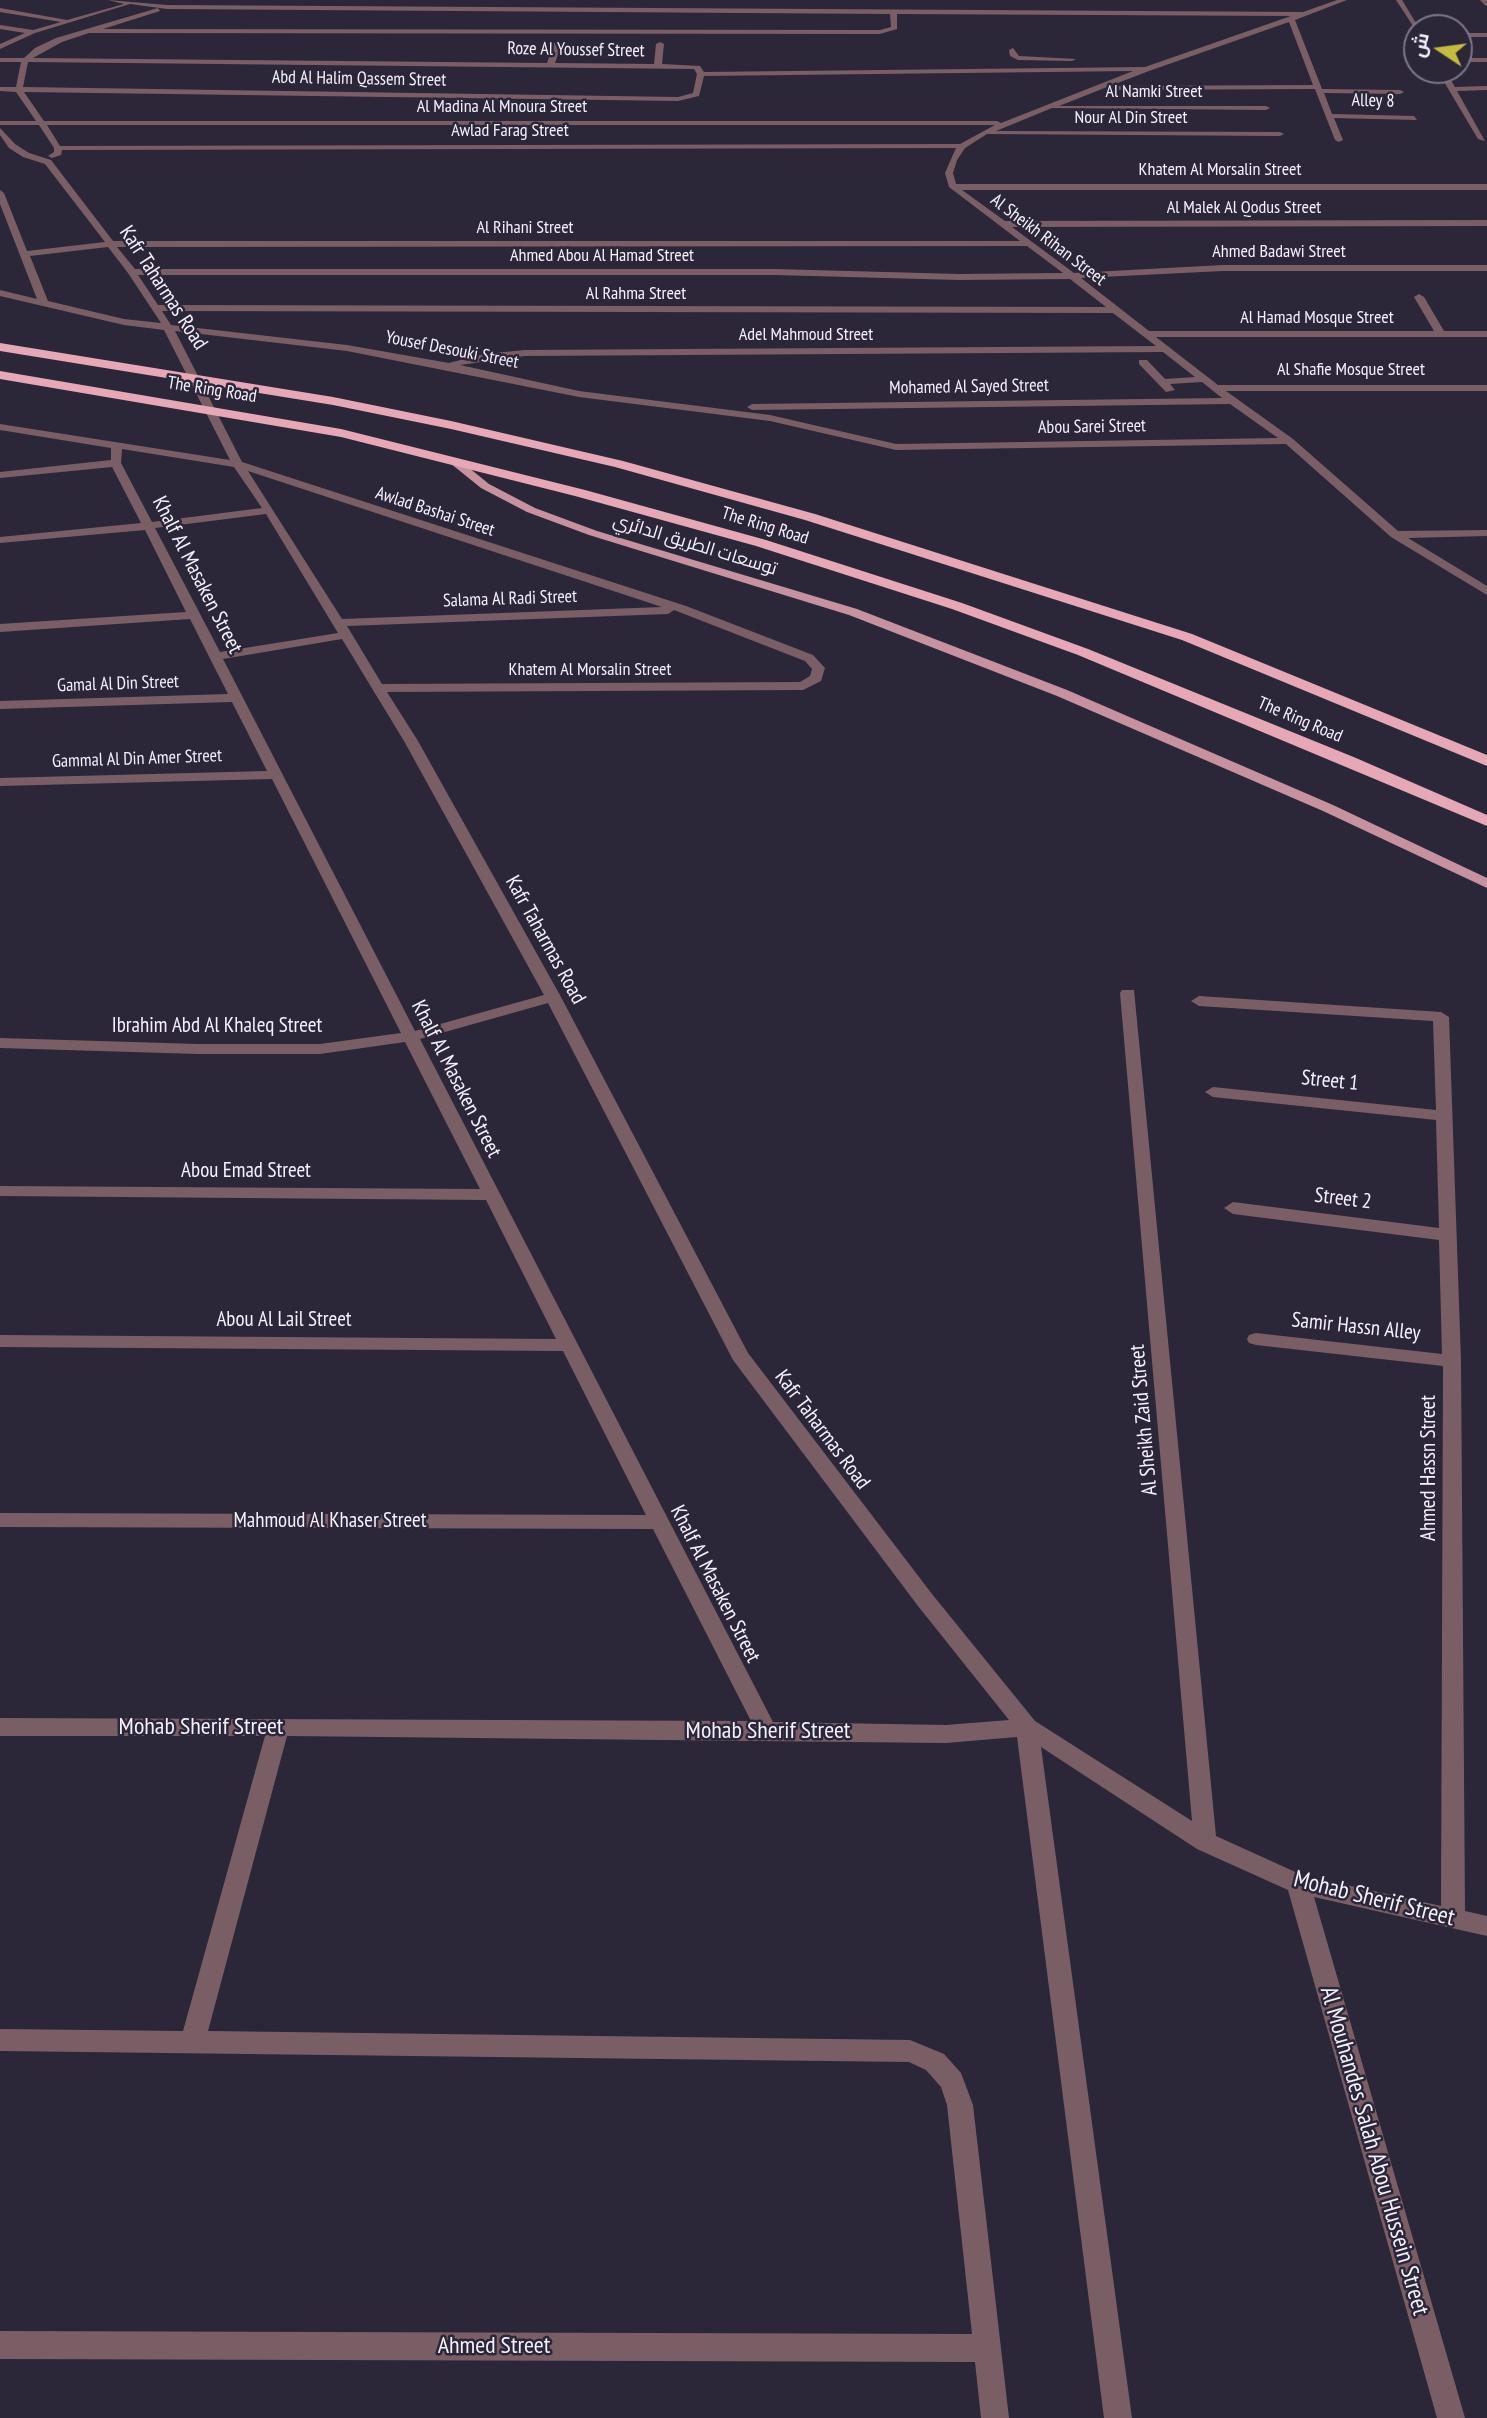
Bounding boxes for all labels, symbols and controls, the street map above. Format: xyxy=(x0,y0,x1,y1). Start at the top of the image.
north arrow xyxy=(1403,14,1473,84)
text: ش xyxy=(1405,30,1434,59)
street label: Roze Al Youssef Street xyxy=(507,38,645,62)
street label: Abd Al Halim Qassem Street xyxy=(272,67,446,91)
street label: Al Namki Street xyxy=(1105,81,1203,103)
street label: Alley 8 xyxy=(1351,90,1395,112)
street label: Al Madina Al Mnoura Street xyxy=(417,96,587,118)
street label: Nour Al Din Street xyxy=(1075,107,1187,129)
street label: Awlad Farag Street xyxy=(451,120,569,142)
street label: Khatem Al Morsalin Street xyxy=(1139,159,1301,181)
street label: Al Sheikh Rihan Street xyxy=(986,190,1110,290)
street label: Al Malek Al Qodus Street xyxy=(1167,197,1321,219)
street label: Al Rihani Street xyxy=(476,217,574,239)
street label: Kafr Taharmas Road xyxy=(114,221,212,355)
street label: Ahmed Badawi Street xyxy=(1212,241,1346,263)
street label: Ahmed Abou Al Hamad Street xyxy=(510,245,694,267)
street label: Al Rahma Street xyxy=(586,283,686,305)
street label: Al Hamad Mosque Street xyxy=(1240,307,1394,329)
street label: Adel Mahmoud Street xyxy=(739,324,873,346)
street label: Yousef Desouki Street xyxy=(384,327,520,373)
street label: Al Shafie Mosque Street xyxy=(1277,359,1425,381)
street label: The Ring Road xyxy=(166,372,258,408)
street label: Mohamed Al Sayed Street xyxy=(889,375,1049,399)
street label: Abou Sarei Street xyxy=(1038,415,1146,439)
street label: Awlad Bashai Street xyxy=(373,483,497,541)
street label: Khalf Al Masaken Street xyxy=(146,492,248,658)
street label: The Ring Road xyxy=(719,503,811,549)
street label: توسعات الطريق الدائري xyxy=(610,510,780,580)
street label: Salama Al Radi Street xyxy=(443,586,577,612)
street label: Khatem Al Morsalin Street xyxy=(509,659,671,681)
street label: Gamal Al Din Street xyxy=(57,671,179,697)
street label: The Ring Road xyxy=(1254,692,1346,748)
street label: Gammal Al Din Amer Street xyxy=(52,745,222,773)
street label: Kafr Taharmas Road xyxy=(499,871,591,1009)
street label: Khalf Al Masaken Street xyxy=(405,996,507,1162)
street label: Ibrahim Abd Al Khaleq Street xyxy=(112,1013,322,1039)
street label: Street 1 xyxy=(1300,1065,1360,1097)
street label: Abou Emad Street xyxy=(181,1158,311,1184)
street label: Street 2 xyxy=(1313,1183,1373,1215)
street label: Abou Al Lail Street xyxy=(216,1307,352,1333)
street label: Samir Hassn Alley xyxy=(1290,1308,1422,1346)
street label: Al Sheikh Zaid Street xyxy=(1125,1343,1163,1497)
street label: Kafr Taharmas Road xyxy=(769,1365,875,1495)
street label: Ahmed Hassn Street xyxy=(1416,1395,1442,1541)
street label: Khalf Al Masaken Street xyxy=(664,1501,766,1667)
street label: Mahmoud Al Khaser Street xyxy=(233,1508,427,1534)
street label: Mohab Sherif Street xyxy=(119,1713,283,1741)
street label: Mohab Sherif Street xyxy=(686,1717,850,1745)
street label: Mohab Sherif Street xyxy=(1291,1865,1457,1933)
street label: Al Mouhandes Salah Abou Hussein Street xyxy=(1313,1983,1435,2319)
street label: Ahmed Street xyxy=(438,2332,550,2360)

